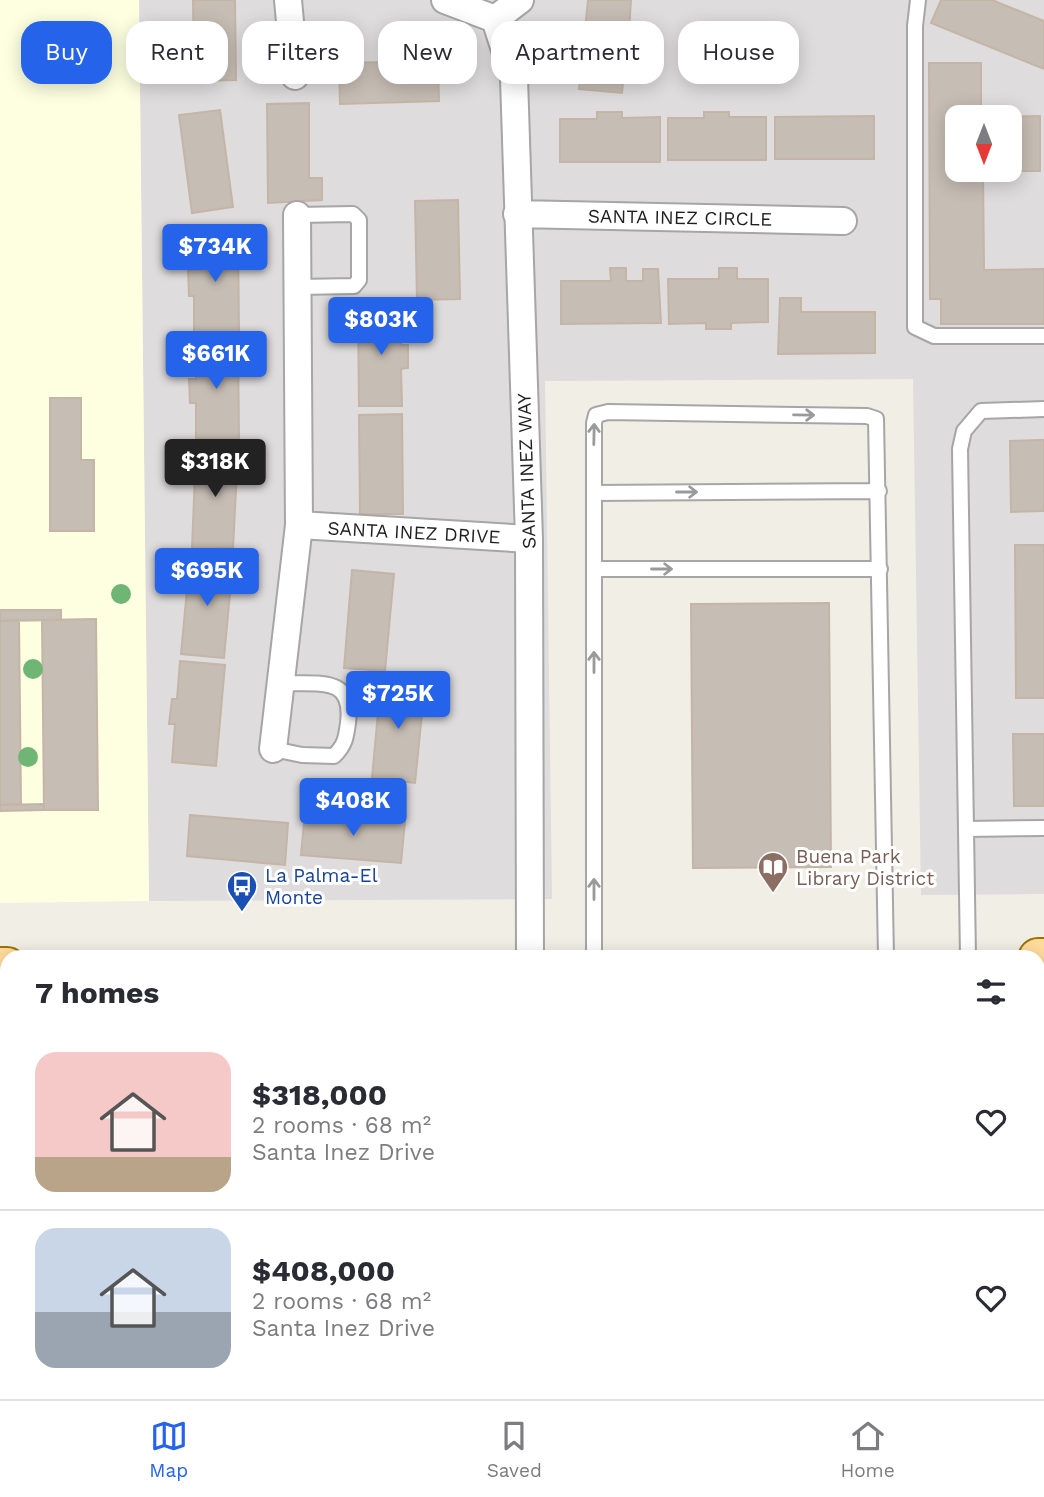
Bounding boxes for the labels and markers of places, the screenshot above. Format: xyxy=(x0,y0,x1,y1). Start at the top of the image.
pin: $734K xyxy=(166,224,264,284)
pin: $803K xyxy=(332,298,430,357)
pin: $661K xyxy=(167,332,265,391)
pin: $318K xyxy=(166,440,264,499)
pin: $695K xyxy=(158,548,256,608)
pin: $725K xyxy=(349,672,447,731)
pin: $408K xyxy=(304,778,402,838)
place label: Buena Park Library District xyxy=(796,845,934,890)
library icon: Buena Park Library District xyxy=(756,850,790,894)
place label: La Palma-El Monte xyxy=(265,864,378,909)
bus stop icon: La Palma-El Monte xyxy=(225,869,259,913)

